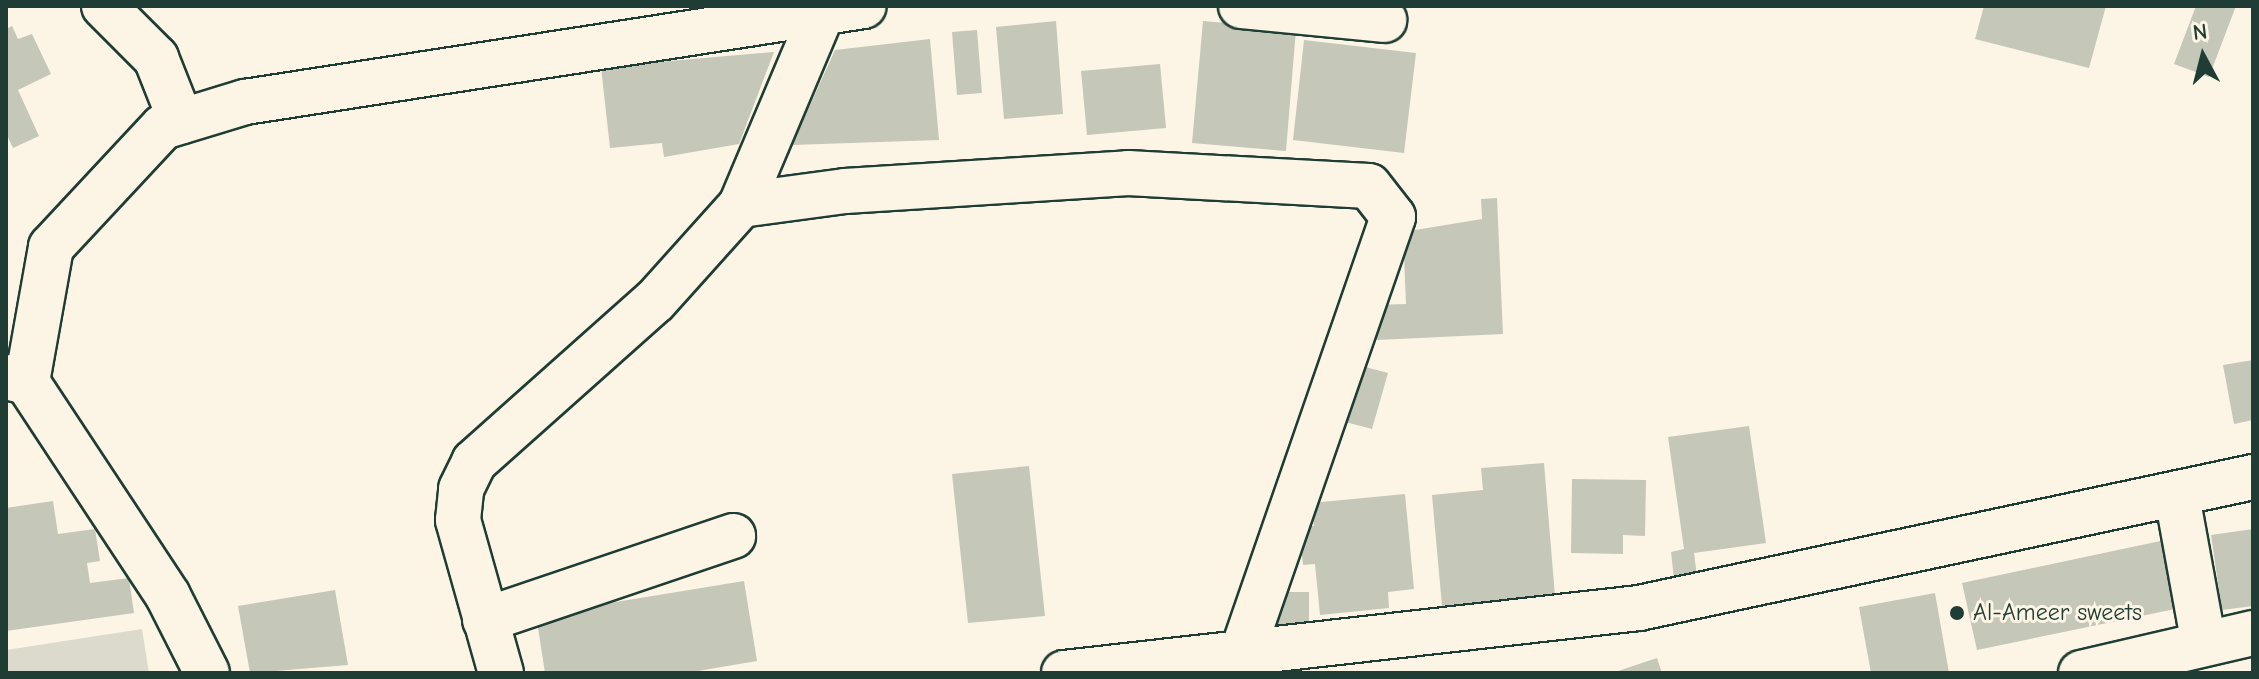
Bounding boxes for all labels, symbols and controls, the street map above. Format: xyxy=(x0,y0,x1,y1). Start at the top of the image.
north arrow xyxy=(2163,16,2243,96)
text: N xyxy=(2191,18,2209,46)
place label: Al-Ameer sweets xyxy=(1973,599,2142,627)
marker: Al-Ameer sweets xyxy=(1948,604,1966,622)

